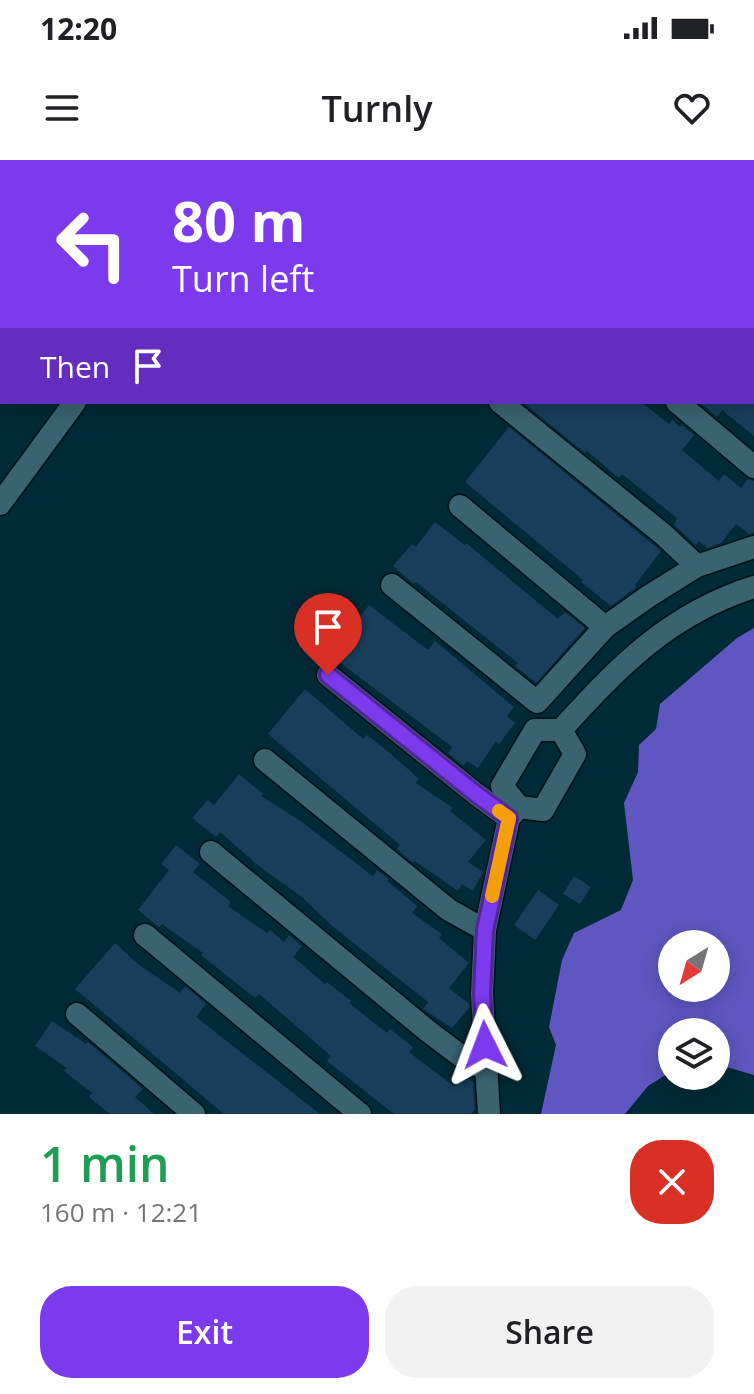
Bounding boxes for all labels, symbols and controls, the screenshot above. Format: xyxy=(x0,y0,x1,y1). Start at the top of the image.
text: 12:20 xyxy=(40,8,117,49)
text: Turnly xyxy=(322,84,432,133)
icon: menu xyxy=(40,86,84,130)
icon: heart xyxy=(670,86,714,130)
text: 80 m xyxy=(172,182,306,258)
icon: left xyxy=(40,192,144,296)
text: Turn left xyxy=(172,254,314,303)
icon: arrive xyxy=(126,344,170,388)
text: Then xyxy=(40,346,110,387)
pin xyxy=(294,593,362,675)
icon: arrive xyxy=(306,605,350,649)
north arrow xyxy=(658,930,730,1002)
map controls xyxy=(658,930,730,1090)
position arrow xyxy=(443,1003,527,1087)
button: layers xyxy=(658,1018,730,1090)
text: 1 min xyxy=(40,1131,170,1196)
button: close xyxy=(630,1140,714,1224)
text: 160 m · 12:21 xyxy=(40,1194,202,1230)
button: Exit xyxy=(40,1286,369,1378)
button: Share xyxy=(385,1286,714,1378)

